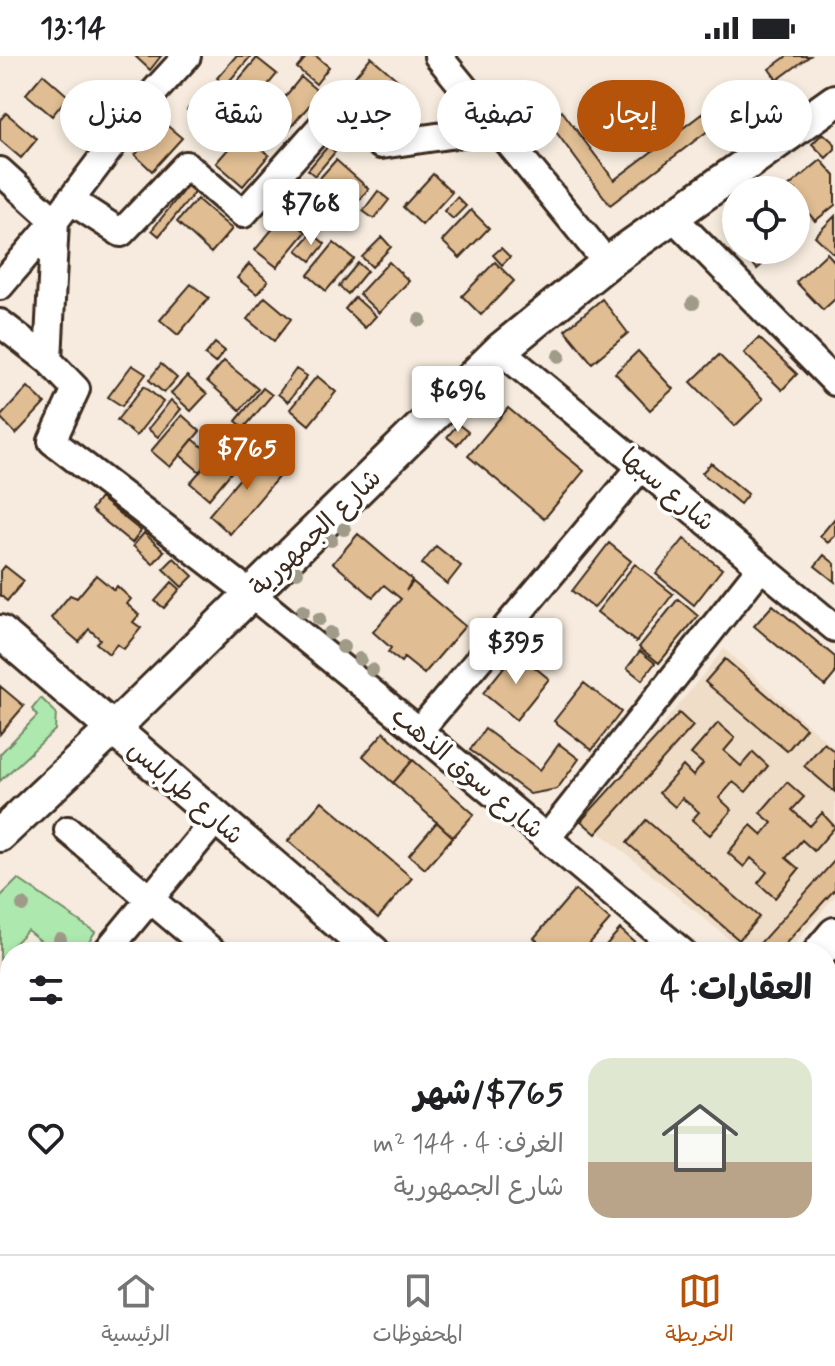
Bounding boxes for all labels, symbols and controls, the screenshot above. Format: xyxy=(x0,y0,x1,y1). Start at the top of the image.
text: 13:14 xyxy=(40,9,106,48)
chip: منزل xyxy=(60,80,171,152)
chip: شقة xyxy=(187,80,292,152)
chip: جديد xyxy=(308,80,421,152)
chip: تصفية xyxy=(437,80,561,152)
chip: إيجار xyxy=(577,80,685,152)
chip: شراء xyxy=(701,80,812,152)
map controls xyxy=(722,176,810,264)
button: locate xyxy=(722,176,810,264)
pin: $768 xyxy=(264,179,358,247)
text: $768 xyxy=(281,188,341,222)
pin: $696 xyxy=(411,366,505,434)
text: $696 xyxy=(430,375,486,409)
pin: $765 xyxy=(200,424,294,492)
text: $765 xyxy=(217,433,277,467)
street label: شارع سبها xyxy=(612,441,721,540)
street label: شارع الجمهورية xyxy=(243,462,389,605)
pin: $395 xyxy=(469,618,563,686)
text: $395 xyxy=(487,627,545,661)
street label: شارع سوق الذهب xyxy=(383,700,550,847)
street label: شارع طرابلس xyxy=(120,734,250,853)
text: العقارات: 4 xyxy=(660,967,812,1012)
icon: filters xyxy=(24,968,68,1012)
text: $765/شهر xyxy=(414,1072,564,1117)
icon: home xyxy=(652,1090,748,1186)
icon: heart xyxy=(24,1116,68,1160)
text: الغرف: 4 · 144 m² xyxy=(373,1128,564,1162)
text: شارع الجمهورية xyxy=(394,1171,564,1205)
tab: الرئيسية xyxy=(101,1269,170,1353)
tab: المحفوظات xyxy=(372,1269,463,1353)
tab: الخريطة xyxy=(665,1269,734,1353)

